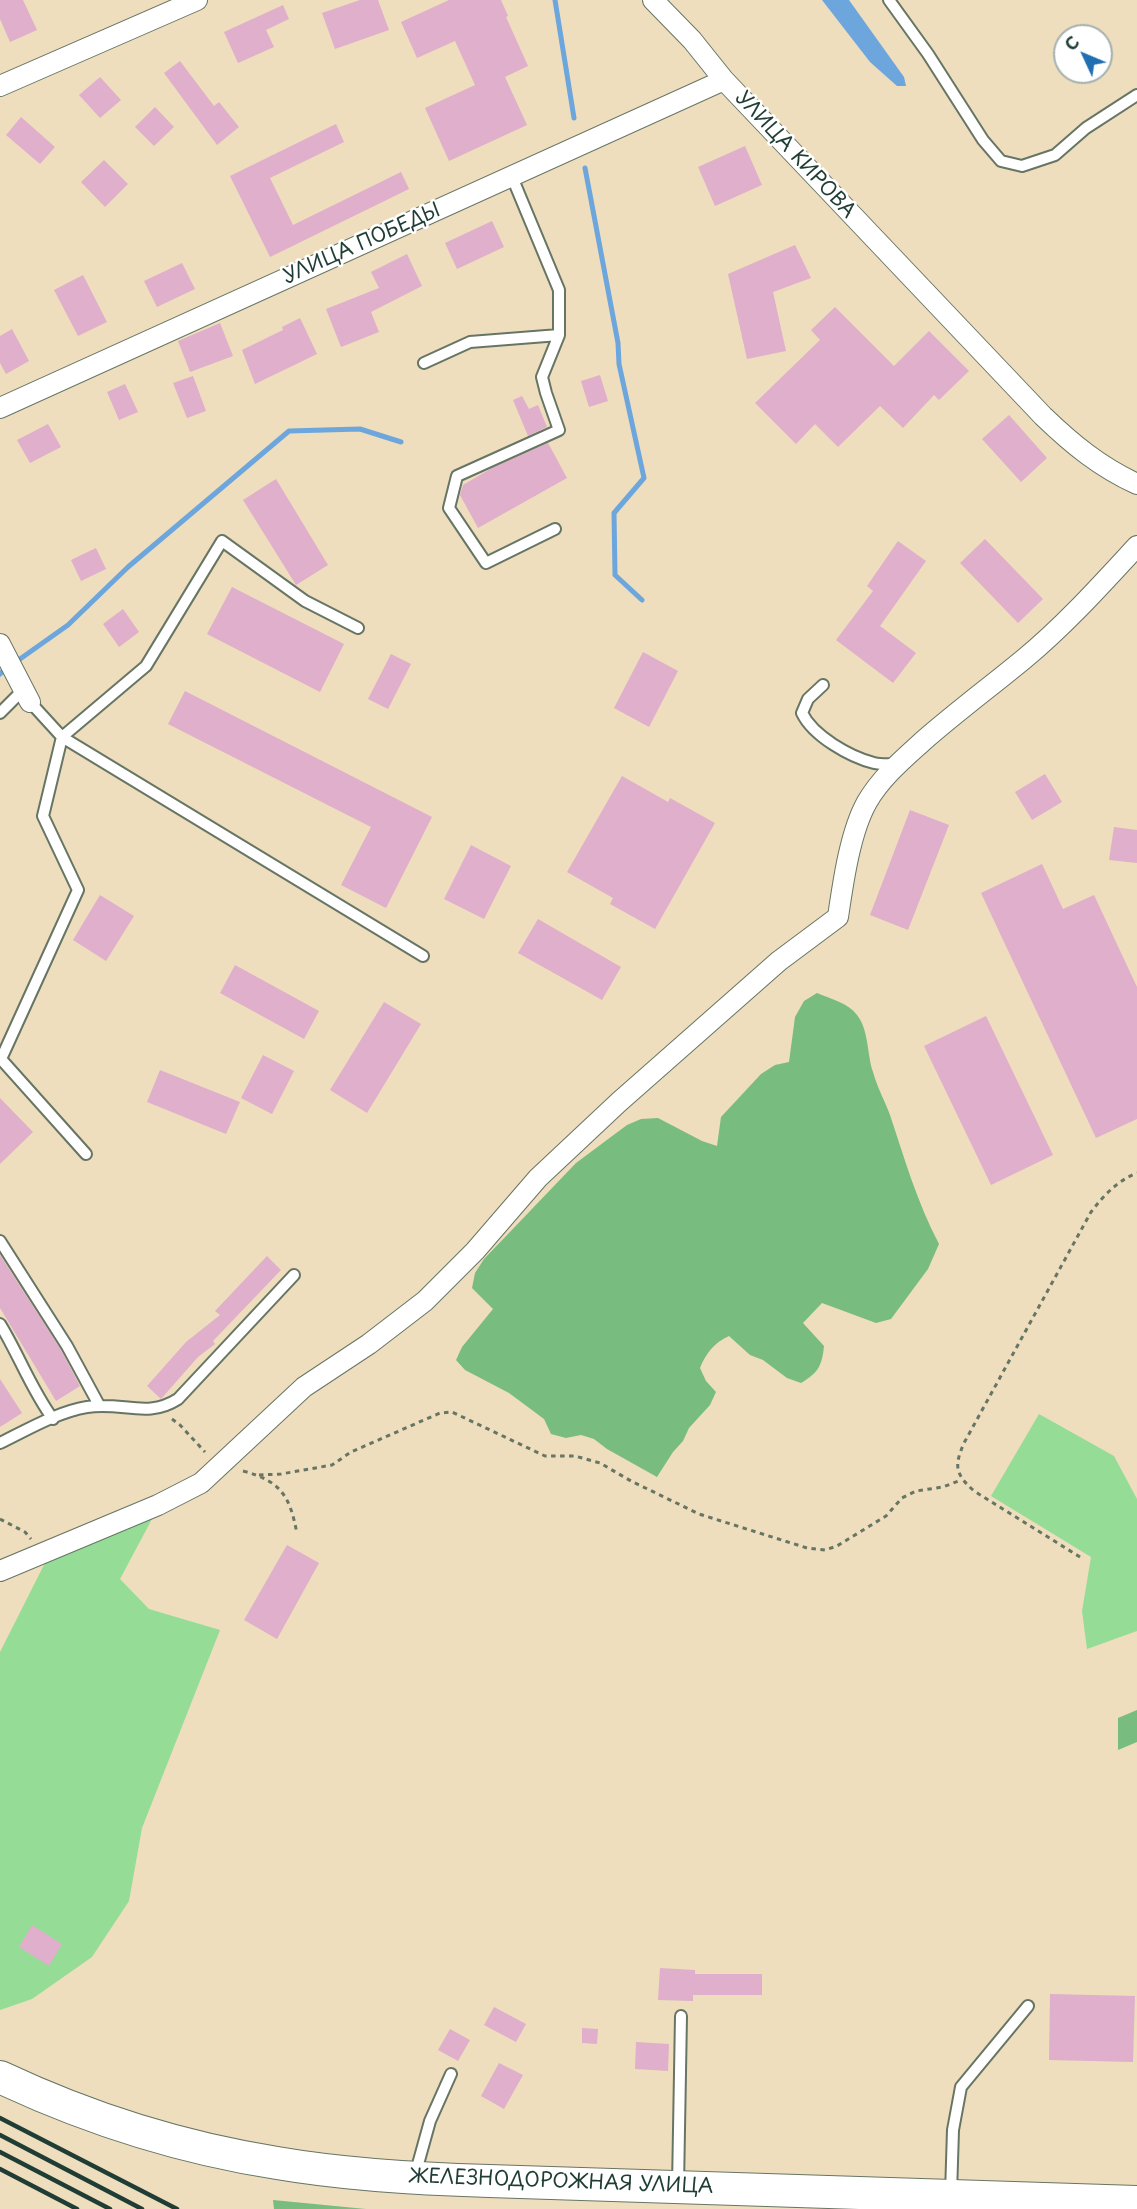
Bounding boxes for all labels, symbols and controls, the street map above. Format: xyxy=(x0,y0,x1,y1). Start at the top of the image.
north arrow xyxy=(1053,24,1113,84)
text: С xyxy=(1059,30,1084,56)
street label: УЛИЦА КИРОВА xyxy=(730,87,860,223)
street label: УЛИЦА ПОБЕДЫ xyxy=(280,199,444,289)
street label: ЖЕЛЕЗНОДОРОЖНАЯ УЛИЦА xyxy=(408,2165,714,2199)

